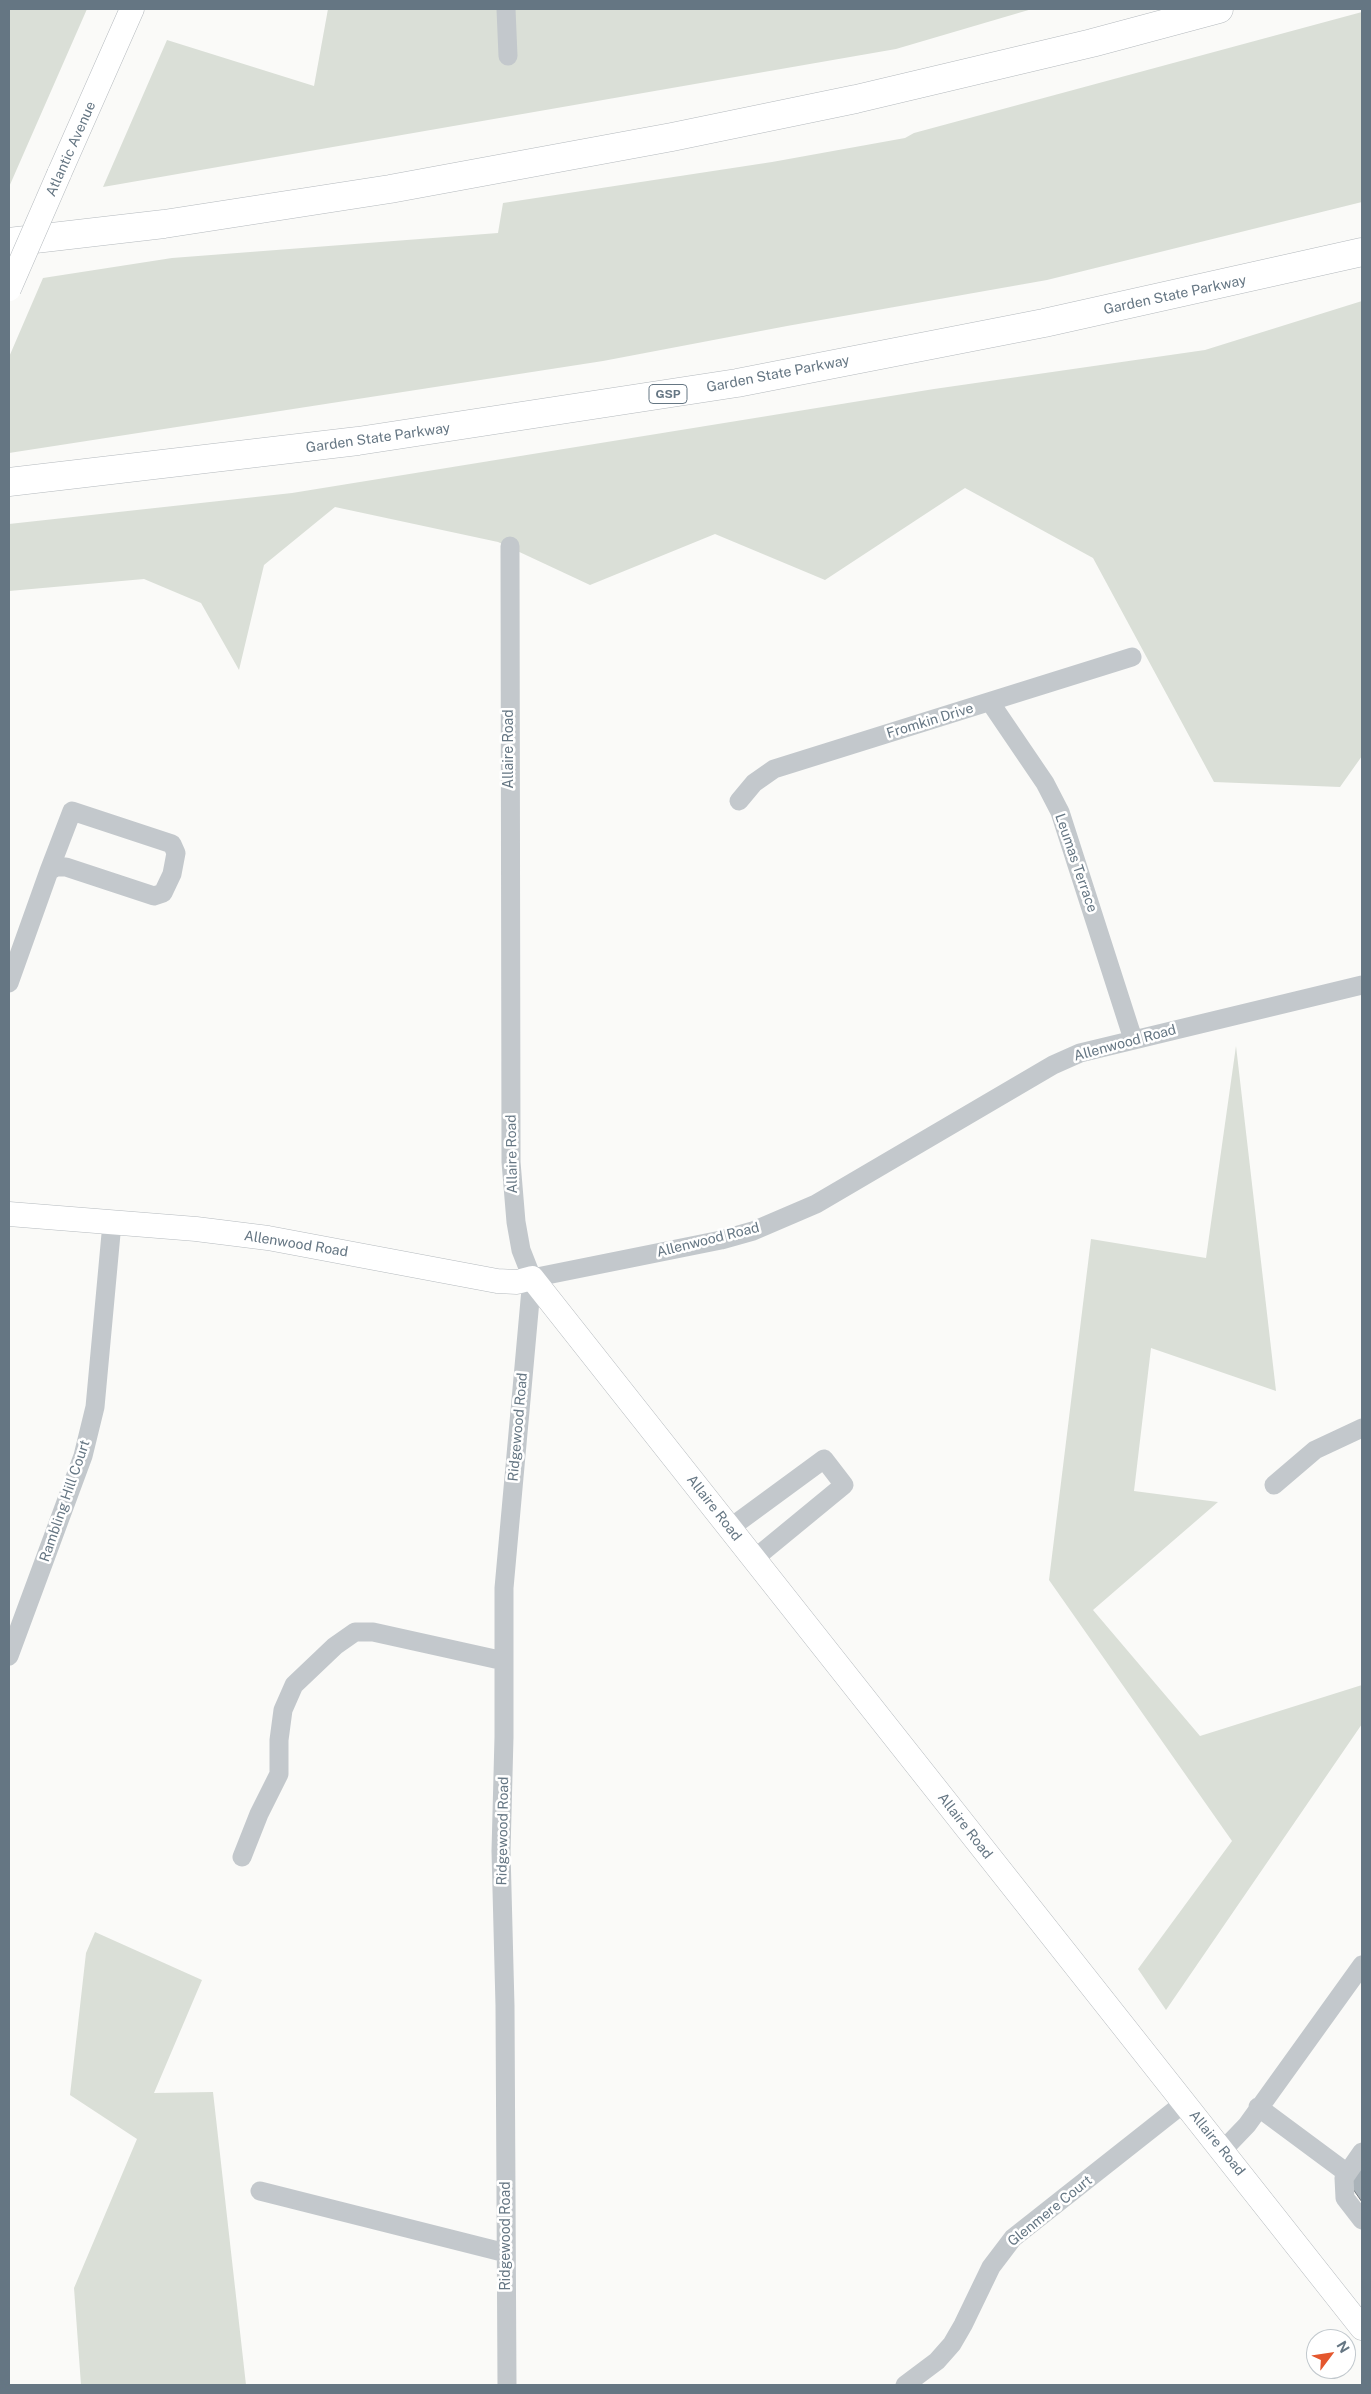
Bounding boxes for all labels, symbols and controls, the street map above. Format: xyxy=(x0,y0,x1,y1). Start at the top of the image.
street label: Atlantic Avenue xyxy=(43,99,99,199)
street label: Garden State Parkway xyxy=(1102,272,1248,318)
street label: Garden State Parkway xyxy=(705,352,851,396)
road number: GSP xyxy=(649,384,687,404)
street label: Garden State Parkway xyxy=(305,420,451,456)
street label: Fromkin Drive xyxy=(884,700,976,742)
street label: Allaire Road xyxy=(501,709,517,789)
street label: Leumas Terrace xyxy=(1051,811,1101,915)
street label: Allenwood Road xyxy=(1072,1021,1178,1065)
street label: Allaire Road xyxy=(503,1114,521,1194)
street label: Allenwood Road xyxy=(655,1219,761,1261)
street label: Allenwood Road xyxy=(243,1227,349,1261)
street label: Ridgewood Road xyxy=(505,1372,531,1482)
street label: Rambling Hill Court xyxy=(36,1438,94,1564)
street label: Allaire Road xyxy=(683,1472,745,1544)
street label: Ridgewood Road xyxy=(494,1776,512,1886)
street label: Allaire Road xyxy=(934,1790,996,1862)
street label: Allaire Road xyxy=(1186,2107,1248,2179)
street label: Glenmere Court xyxy=(1005,2172,1095,2250)
street label: Ridgewood Road xyxy=(498,2181,514,2291)
north arrow xyxy=(1306,2329,1356,2379)
text: N xyxy=(1333,2338,1353,2356)

